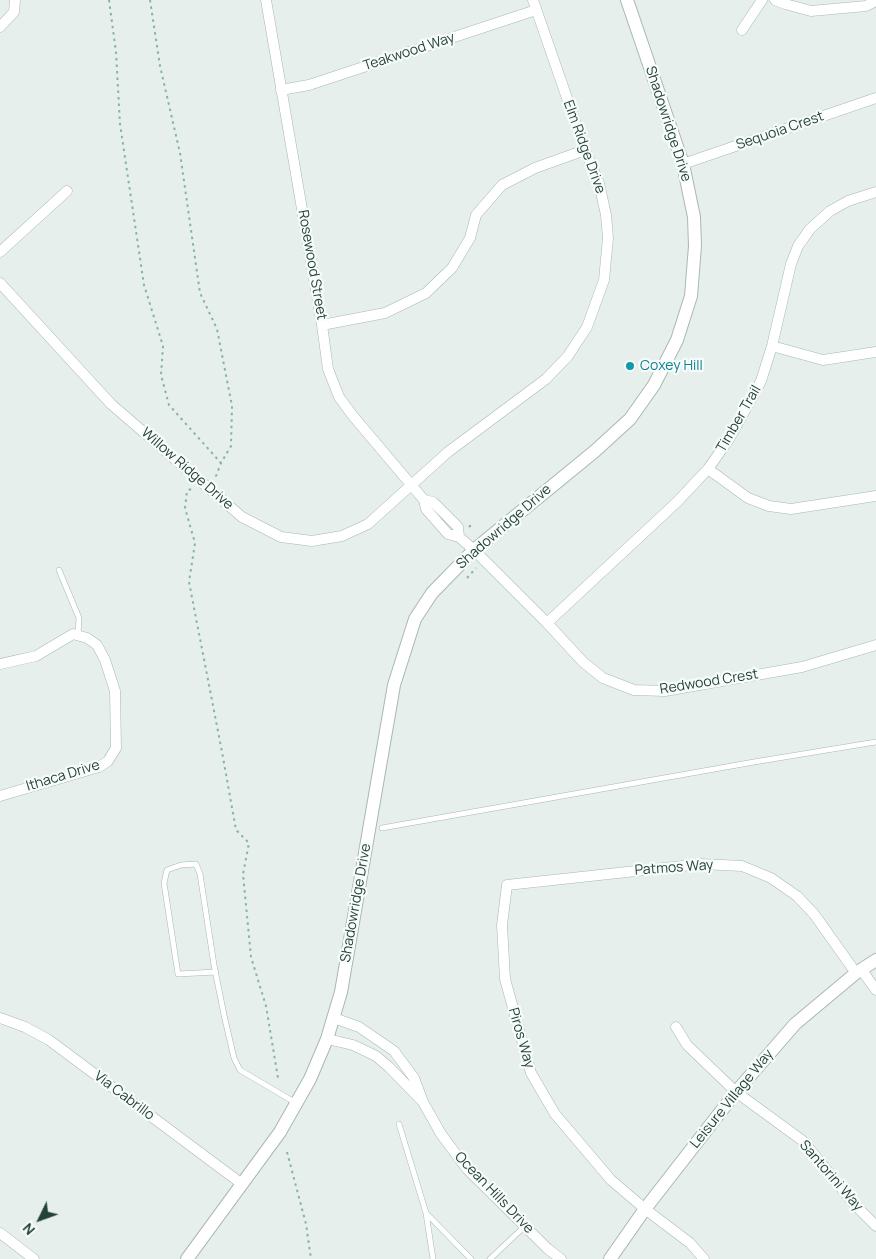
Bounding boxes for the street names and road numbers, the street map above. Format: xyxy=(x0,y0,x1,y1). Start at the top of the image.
street label: Teakwood Way xyxy=(361,29,457,75)
street label: Shadowridge Drive xyxy=(641,64,695,184)
street label: Elm Ridge Drive xyxy=(559,98,609,196)
street label: Sequoia Crest xyxy=(734,108,826,154)
street label: Rosewood Street xyxy=(294,209,330,321)
street label: Timber Trail xyxy=(713,383,765,455)
street label: Willow Ridge Drive xyxy=(138,424,236,514)
street label: Shadowridge Drive xyxy=(453,481,555,573)
street label: Redwood Crest xyxy=(659,666,759,698)
street label: Ithaca Drive xyxy=(24,757,102,795)
street label: Shadowridge Drive xyxy=(337,842,375,964)
street label: Patmos Way xyxy=(634,857,714,879)
street label: Piros Way xyxy=(504,1006,538,1070)
street label: Leisure Village Way xyxy=(687,1046,777,1152)
street label: Via Cabrillo xyxy=(91,1068,157,1124)
street label: Santorini Way xyxy=(796,1137,866,1215)
street label: Ocean Hills Drive xyxy=(451,1149,537,1237)

